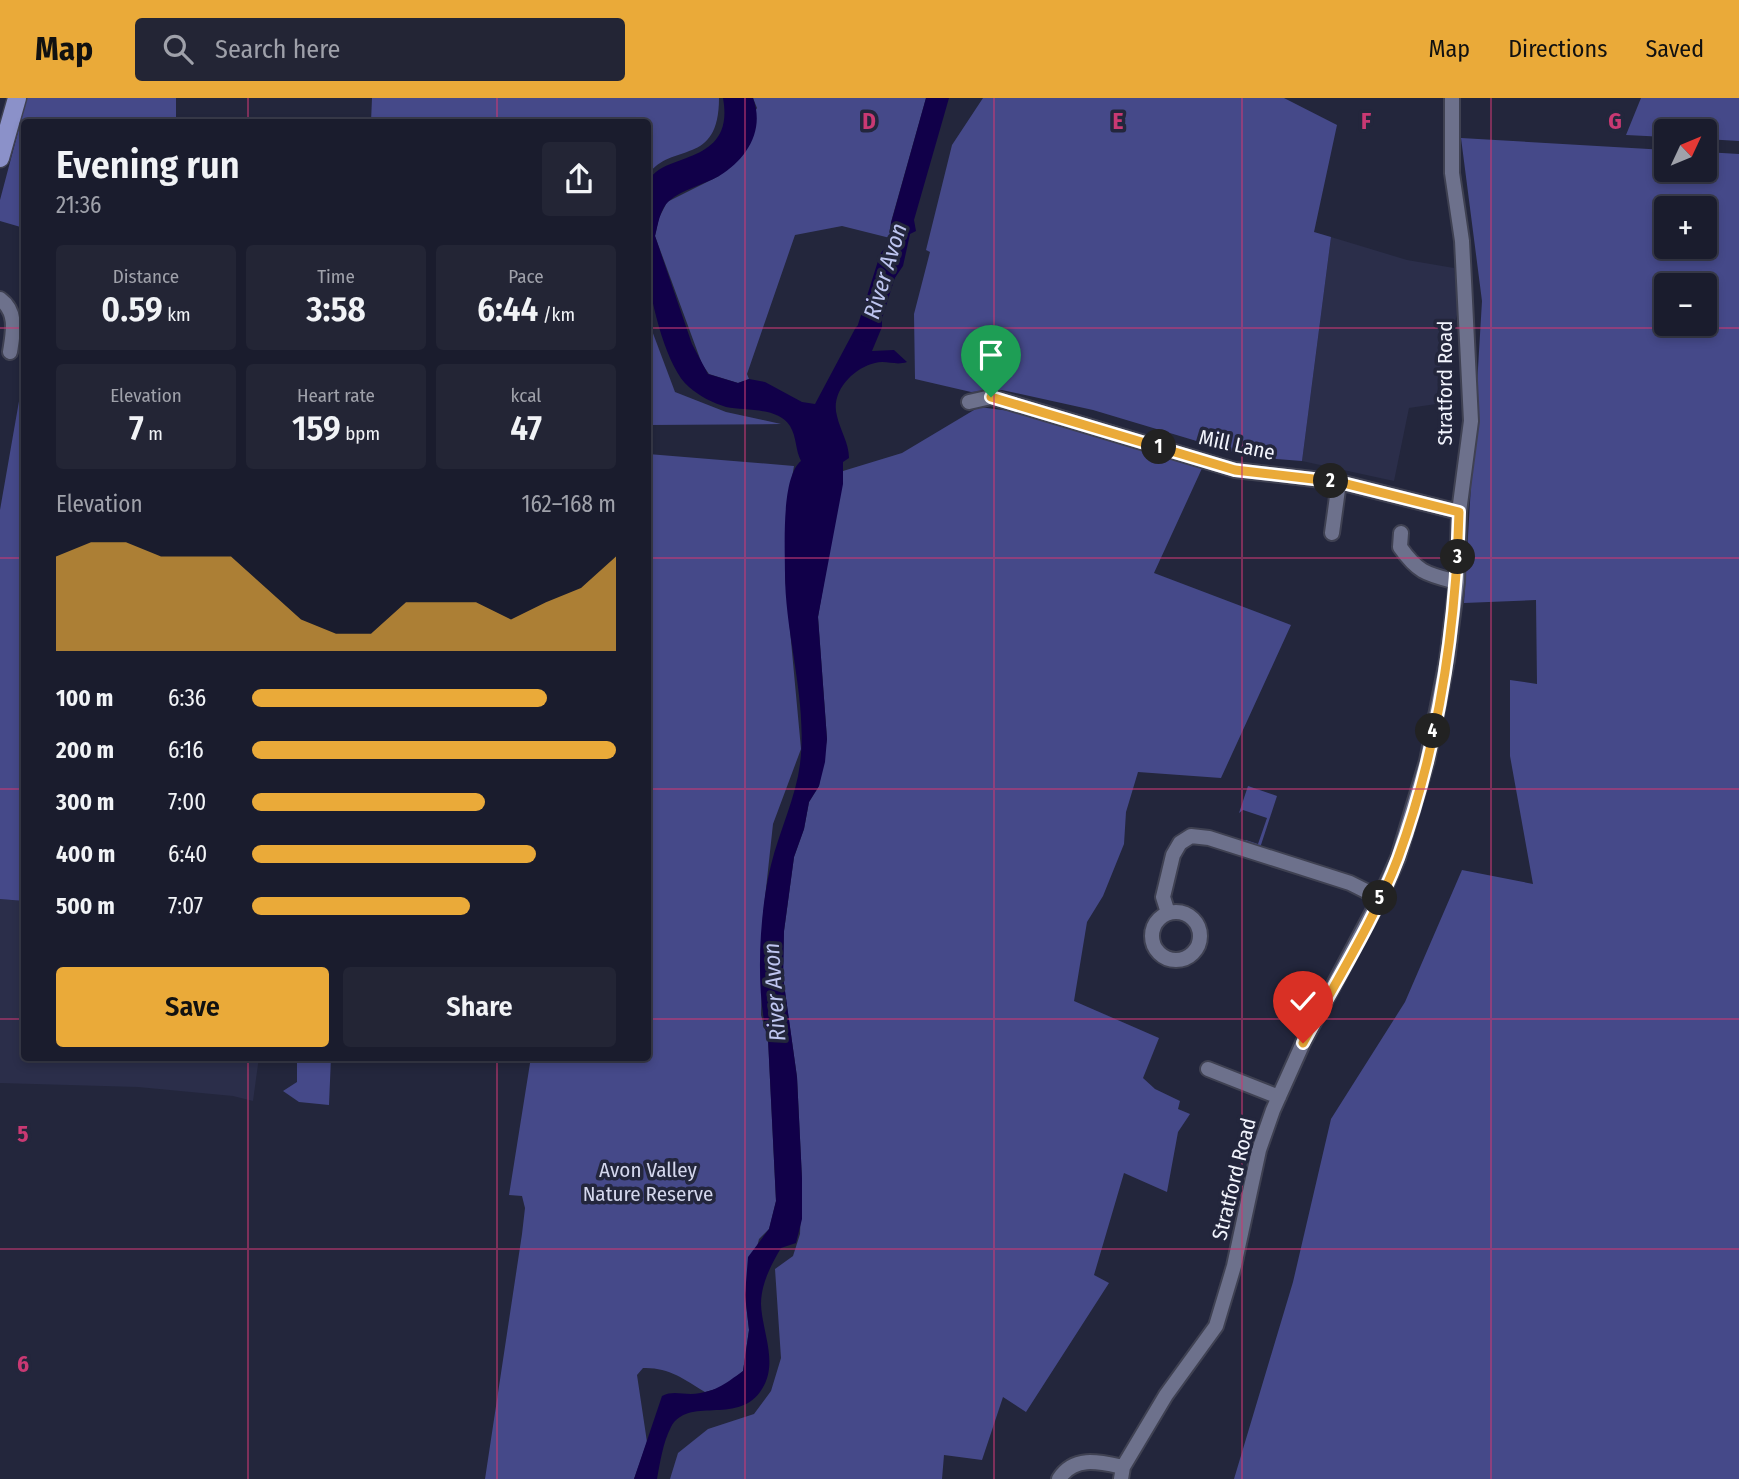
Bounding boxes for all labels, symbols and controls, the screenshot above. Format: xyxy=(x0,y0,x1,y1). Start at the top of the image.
search box xyxy=(135,18,625,81)
text: Map xyxy=(35,29,93,69)
icon: search xyxy=(159,30,197,68)
text: Search here xyxy=(215,34,340,65)
text: Map xyxy=(1429,35,1470,63)
text: Directions xyxy=(1508,35,1607,63)
text: Saved xyxy=(1645,35,1704,63)
text: D xyxy=(862,107,876,135)
text: E xyxy=(1113,107,1124,135)
text: F xyxy=(1361,107,1371,135)
text: G xyxy=(1608,107,1622,135)
north arrow xyxy=(1654,119,1717,182)
map controls xyxy=(1654,119,1717,336)
text: Evening run xyxy=(56,142,240,188)
button: share xyxy=(542,142,616,216)
text: 21:36 xyxy=(56,191,101,219)
button: + xyxy=(1654,196,1717,259)
water label: River Avon xyxy=(857,220,913,322)
text: Distance xyxy=(113,265,179,288)
text: Time xyxy=(317,265,355,288)
text: Pace xyxy=(508,265,544,288)
button: − xyxy=(1654,273,1717,336)
text: 0.59 xyxy=(101,288,163,330)
text: 3:58 xyxy=(306,288,366,330)
text: 6:44 xyxy=(477,288,538,330)
text: km xyxy=(163,303,191,326)
text: /km xyxy=(538,303,575,326)
street label: Stratford Road xyxy=(1432,321,1458,445)
pin xyxy=(961,325,1021,397)
icon: arrive xyxy=(972,336,1010,374)
text: Elevation xyxy=(110,384,182,407)
text: Heart rate xyxy=(297,384,375,407)
text: kcal xyxy=(511,384,541,407)
text: 7 xyxy=(129,407,144,449)
text: 159 xyxy=(292,407,341,449)
text: 47 xyxy=(510,407,542,449)
text: m xyxy=(144,422,163,445)
text: bpm xyxy=(341,422,380,445)
street label: Mill Lane xyxy=(1197,424,1277,466)
pin: 1 xyxy=(1142,430,1176,464)
text: 1 xyxy=(1154,435,1163,458)
pin: 2 xyxy=(1314,464,1348,498)
text: 2 xyxy=(1326,469,1335,492)
text: Elevation xyxy=(56,490,143,518)
text: 162–168 m xyxy=(521,490,616,518)
pin: 3 xyxy=(1440,540,1476,574)
text: 3 xyxy=(1453,545,1462,568)
text: 100 m xyxy=(56,684,113,712)
text: 6:36 xyxy=(168,684,206,712)
pin: 4 xyxy=(1416,714,1450,748)
text: 4 xyxy=(1428,719,1437,742)
text: 200 m xyxy=(56,736,114,764)
text: 6:16 xyxy=(168,736,204,764)
text: 300 m xyxy=(56,788,114,816)
text: 7:00 xyxy=(168,788,206,816)
text: 400 m xyxy=(56,840,115,868)
text: 6:40 xyxy=(168,840,207,868)
pin: 5 xyxy=(1362,880,1398,916)
text: 5 xyxy=(1375,886,1384,909)
text: 500 m xyxy=(56,892,115,920)
text: 7:07 xyxy=(168,892,203,920)
water label: River Avon xyxy=(757,942,791,1042)
button: Save xyxy=(56,967,329,1047)
button: Share xyxy=(343,967,616,1047)
pin xyxy=(1273,971,1333,1043)
icon: check xyxy=(1284,982,1322,1020)
street label: Stratford Road xyxy=(1206,1115,1262,1243)
text: 5 xyxy=(17,1120,29,1148)
park label: Avon Valley Nature Reserve xyxy=(583,1157,713,1207)
text: 6 xyxy=(17,1350,29,1378)

